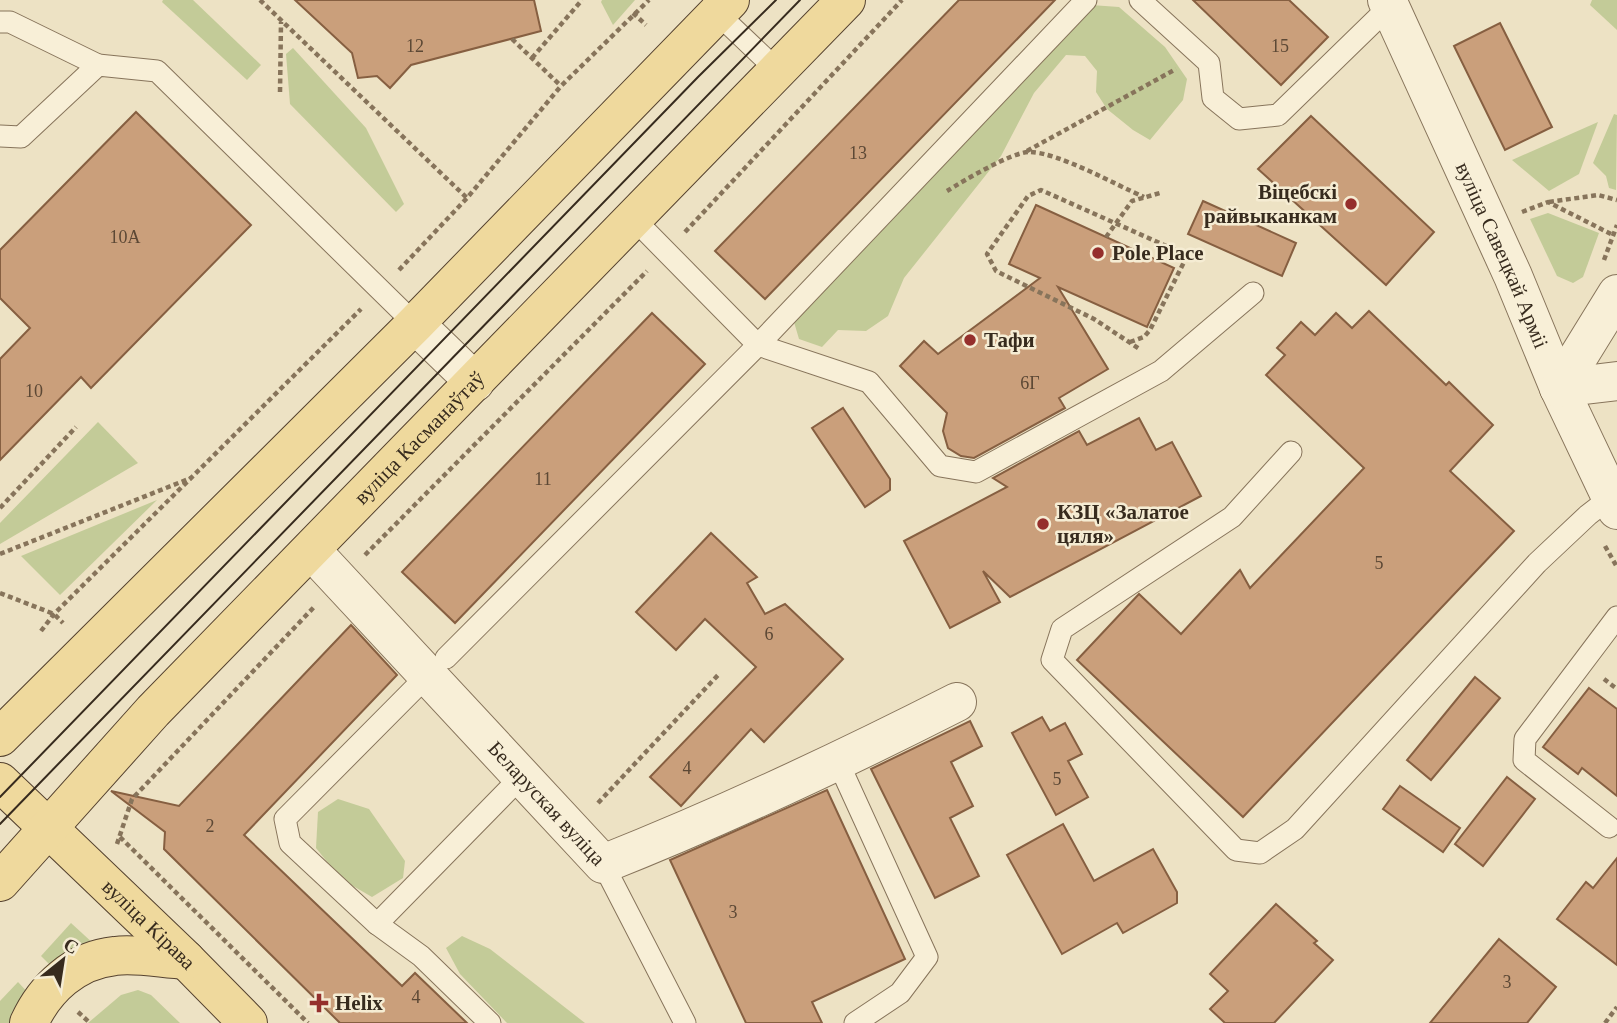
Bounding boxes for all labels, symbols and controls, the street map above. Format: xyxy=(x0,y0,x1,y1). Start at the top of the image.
house number: 12 xyxy=(406,36,424,56)
house number: 15 xyxy=(1271,36,1289,56)
house number: 13 xyxy=(849,143,867,163)
street label: вуліца Савецкай Арміі xyxy=(1451,158,1553,352)
place label: Віцебскі райвыканкам xyxy=(1204,180,1337,228)
marker: Віцебскі райвыканкам xyxy=(1343,196,1359,212)
house number: 10А xyxy=(110,227,141,247)
place label: Pole Place xyxy=(1112,241,1204,265)
marker: Pole Place xyxy=(1090,245,1106,261)
place label: Тафи xyxy=(984,328,1035,352)
marker: Тафи xyxy=(962,332,978,348)
street label: вуліца Касманаўтаў xyxy=(349,366,490,509)
house number: 6Г xyxy=(1020,373,1040,393)
house number: 10 xyxy=(25,381,43,401)
house number: 11 xyxy=(534,469,552,489)
place label: КЗЦ «Залатое цяля» xyxy=(1057,500,1189,548)
marker: КЗЦ «Залатое цяля» xyxy=(1035,516,1051,532)
house number: 5 xyxy=(1375,553,1384,573)
house number: 6 xyxy=(765,624,774,644)
street label: Беларуская вуліца xyxy=(483,736,611,871)
house number: 4 xyxy=(683,758,692,778)
house number: 5 xyxy=(1053,769,1062,789)
house number: 2 xyxy=(206,816,215,836)
street label: вуліца Кірава xyxy=(97,874,201,975)
house number: 3 xyxy=(729,902,738,922)
north arrow xyxy=(28,925,98,995)
text: С xyxy=(60,933,82,958)
house number: 3 xyxy=(1503,972,1512,992)
house number: 4 xyxy=(412,987,421,1007)
place label: Helix xyxy=(335,991,383,1015)
marker: Helix xyxy=(309,993,329,1013)

